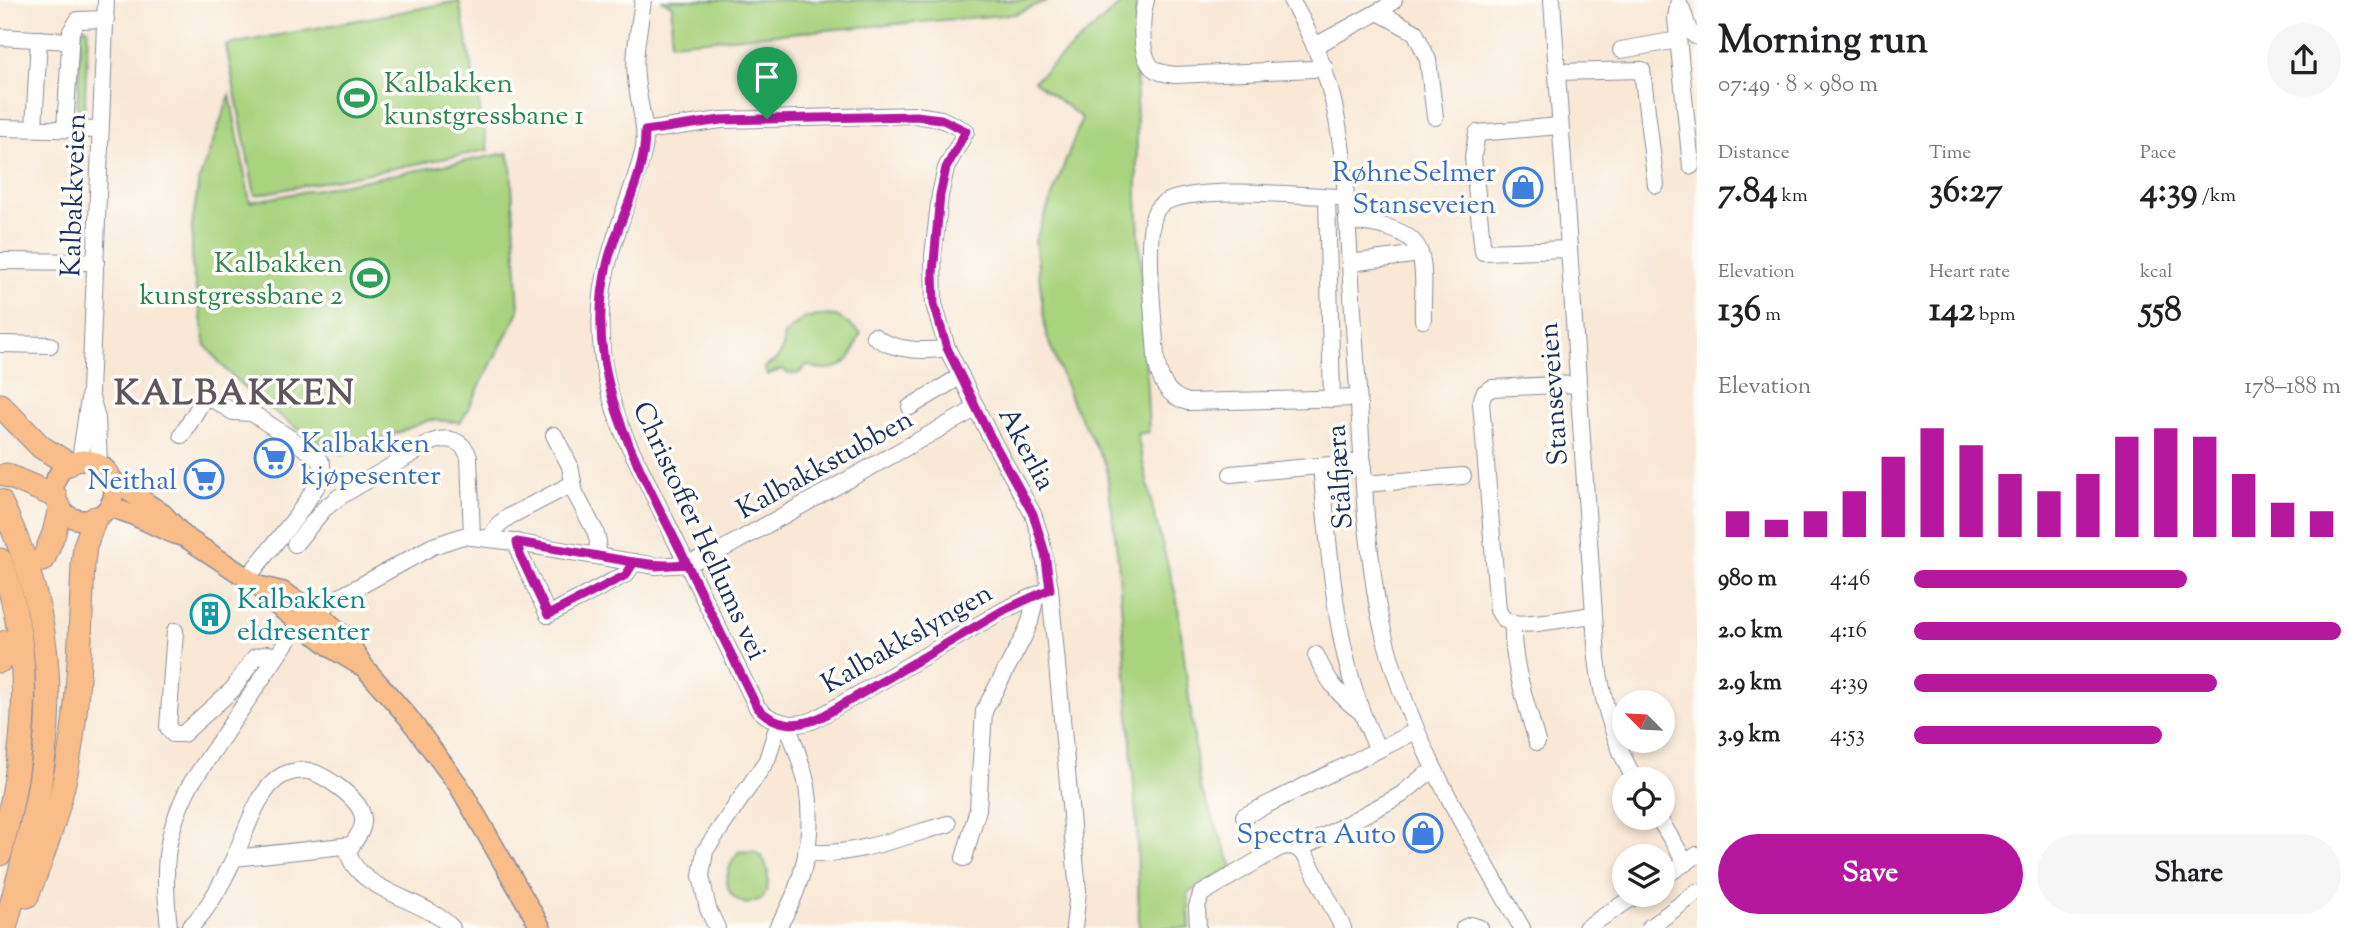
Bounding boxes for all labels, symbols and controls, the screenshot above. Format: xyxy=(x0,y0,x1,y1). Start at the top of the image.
text: Morning run xyxy=(1718,16,1928,70)
button: share xyxy=(2267,23,2341,97)
pin xyxy=(737,47,797,119)
icon: arrive xyxy=(748,58,786,96)
place label: Kalbakken kunstgressbane 1 xyxy=(384,65,584,137)
text: 07:49 · 8 × 980 m xyxy=(1718,69,1878,102)
sports icon: Kalbakken kunstgressbane 1 xyxy=(336,77,378,119)
street label: Kalbakkveien xyxy=(52,113,98,278)
text: Distance xyxy=(1718,140,1790,167)
text: Time xyxy=(1929,140,1971,167)
text: Pace xyxy=(2140,140,2176,167)
place label: RøhneSelmer Stanseveien xyxy=(1332,154,1496,226)
shop icon: RøhneSelmer Stanseveien xyxy=(1502,166,1544,208)
text: 7.84 xyxy=(1718,167,1778,218)
text: 36:27 xyxy=(1929,167,2003,218)
text: 4:39 xyxy=(2140,167,2198,218)
text: km xyxy=(1778,183,1808,210)
text: /km xyxy=(2198,183,2236,210)
place label: Kalbakken kunstgressbane 2 xyxy=(139,245,343,317)
sports icon: Kalbakken kunstgressbane 2 xyxy=(349,257,391,299)
text: Elevation xyxy=(1718,259,1795,286)
text: Heart rate xyxy=(1929,259,2010,286)
text: kcal xyxy=(2140,259,2173,286)
text: 136 xyxy=(1718,286,1761,337)
text: 142 xyxy=(1929,286,1975,337)
text: 558 xyxy=(2140,286,2182,337)
text: m xyxy=(1761,302,1781,329)
text: bpm xyxy=(1975,302,2015,329)
street label: Stanseveien xyxy=(1530,321,1580,467)
district label: KALBAKKEN xyxy=(114,370,356,421)
text: Elevation xyxy=(1718,371,1811,404)
text: 178–188 m xyxy=(2244,371,2341,404)
street label: Christoffer Hellums vei xyxy=(621,396,776,667)
street label: Akerlia xyxy=(987,400,1064,498)
street label: Kalbakkstubben xyxy=(730,401,921,531)
street label: Stålfjæra xyxy=(1317,423,1365,531)
place label: Kalbakken kjøpesenter xyxy=(301,425,441,497)
supermarket icon: Kalbakken kjøpesenter xyxy=(253,437,295,479)
supermarket icon: Neithal xyxy=(183,458,225,500)
place label: Neithal xyxy=(87,462,177,502)
text: 980 m xyxy=(1718,563,1777,596)
text: 4:46 xyxy=(1830,563,1870,596)
street label: Kalbakkslyngen xyxy=(814,574,1001,705)
place label: Kalbakken eldresenter xyxy=(237,581,370,653)
building icon: Kalbakken eldresenter xyxy=(189,593,231,635)
text: 2.0 km xyxy=(1718,615,1783,648)
text: 4:16 xyxy=(1830,615,1867,648)
text: 2.9 km xyxy=(1718,667,1782,700)
text: 4:39 xyxy=(1830,667,1868,700)
north arrow xyxy=(1612,690,1675,752)
map controls xyxy=(1612,690,1675,907)
text: 3.9 km xyxy=(1718,719,1780,752)
text: 4:53 xyxy=(1830,719,1865,752)
button: locate xyxy=(1612,767,1675,830)
shop icon: Spectra Auto xyxy=(1402,812,1444,854)
place label: Spectra Auto xyxy=(1236,816,1396,856)
button: Save xyxy=(1718,834,2023,914)
button: Share xyxy=(2037,834,2341,914)
button: layers xyxy=(1612,844,1675,907)

